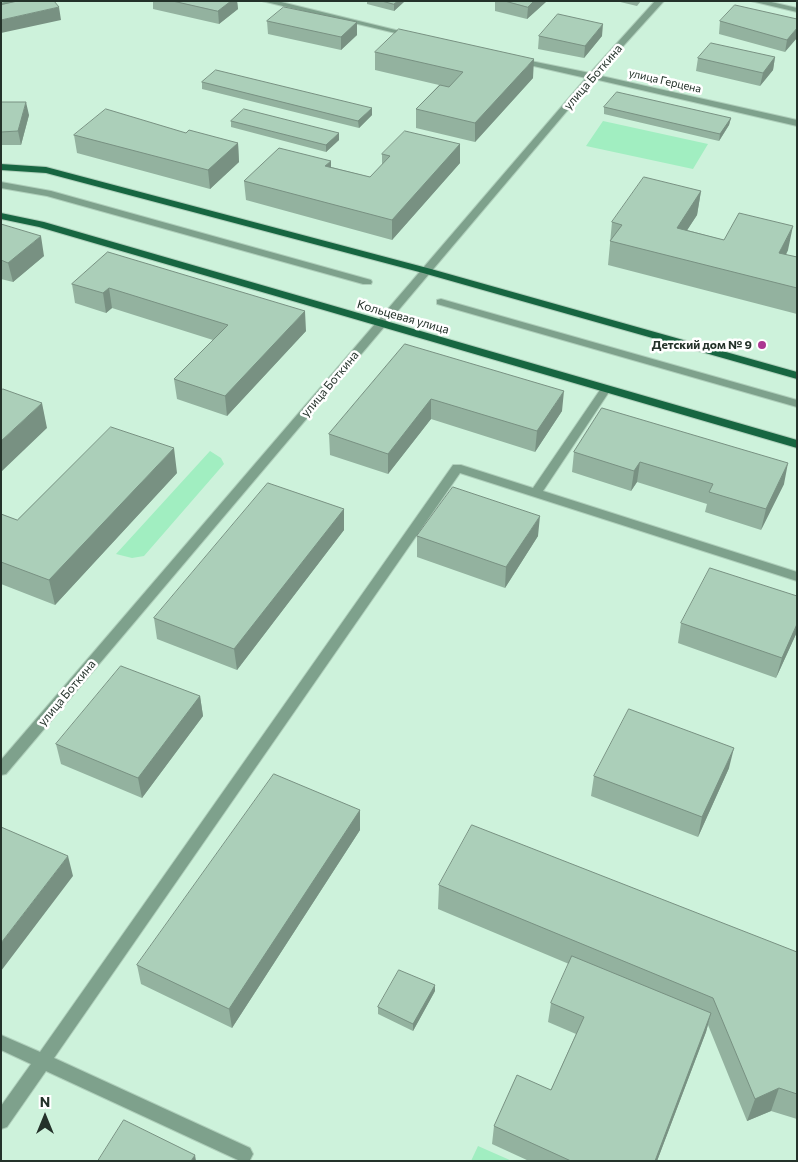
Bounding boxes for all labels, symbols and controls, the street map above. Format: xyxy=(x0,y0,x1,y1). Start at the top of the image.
street label: улица Боткина xyxy=(561,41,625,113)
street label: улица Герцена xyxy=(627,66,703,96)
street label: Кольцевая улица xyxy=(355,297,451,337)
place label: Детский дом № 9 xyxy=(652,338,752,352)
marker: Детский дом № 9 xyxy=(756,339,768,351)
street label: улица Боткина xyxy=(298,348,362,420)
street label: улица Боткина xyxy=(35,657,99,729)
north arrow xyxy=(20,1092,70,1142)
text: N xyxy=(40,1093,50,1110)

